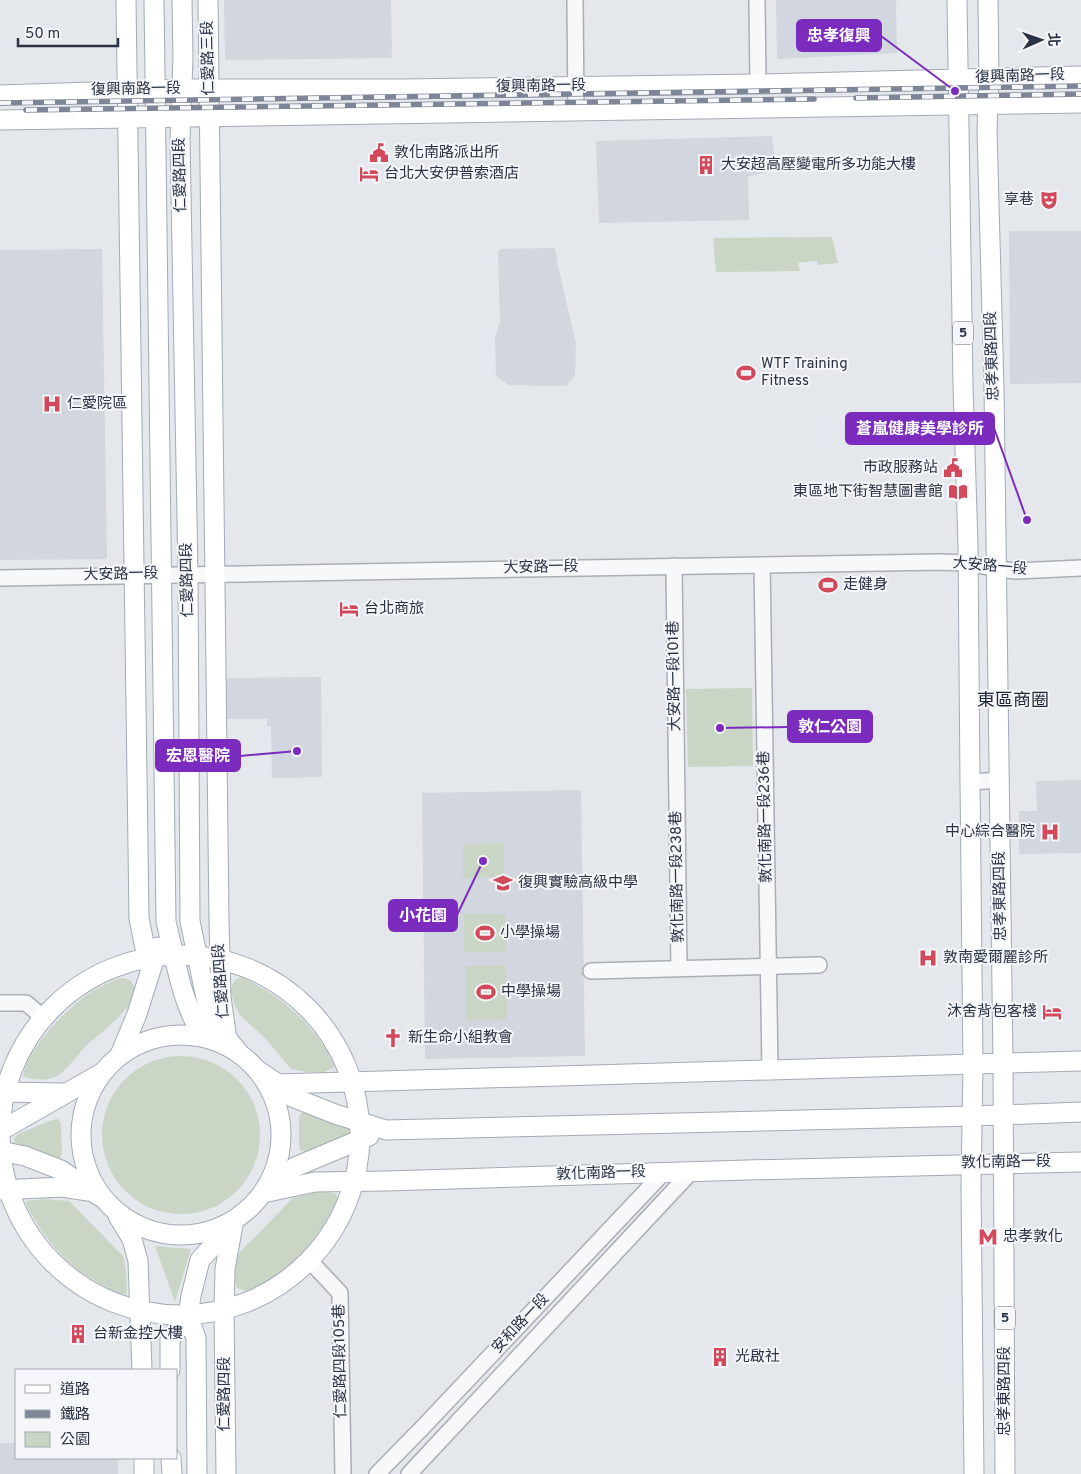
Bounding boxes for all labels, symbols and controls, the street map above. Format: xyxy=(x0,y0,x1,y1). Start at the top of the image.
scale bar xyxy=(18,15,118,47)
north arrow xyxy=(1016,15,1066,65)
street label: 仁愛路三段 xyxy=(199,20,219,96)
callout: 忠孝復興 xyxy=(797,20,881,51)
text: 50 m xyxy=(25,25,60,44)
text: 忠孝復興 xyxy=(807,27,871,47)
text: 北 xyxy=(1044,32,1061,47)
street label: 復興南路一段 xyxy=(975,66,1065,88)
street label: 復興南路一段 xyxy=(496,77,586,97)
street label: 復興南路一段 xyxy=(91,80,181,100)
street label: 仁愛路四段 xyxy=(171,137,191,213)
public building icon: 敦化南路派出所 xyxy=(368,142,390,164)
place label: 敦化南路派出所 xyxy=(394,143,499,163)
building icon: 大安超高壓變電所多功能大樓 xyxy=(695,154,717,176)
place label: 大安超高壓變電所多功能大樓 xyxy=(721,155,916,175)
hotel icon: 台北大安伊普索酒店 xyxy=(358,163,380,185)
place label: 台北大安伊普索酒店 xyxy=(384,164,519,184)
theatre icon: 享巷 xyxy=(1038,189,1060,211)
place label: 享巷 xyxy=(1004,191,1034,210)
street label: 忠孝東路四段 xyxy=(982,311,1004,401)
road number: 5 xyxy=(953,322,973,344)
place label: WTF Training Fitness xyxy=(761,355,848,391)
sports icon: WTF Training Fitness xyxy=(735,362,757,384)
hospital icon: 仁愛院區 xyxy=(41,393,63,415)
place label: 仁愛院區 xyxy=(67,395,127,414)
callout: 蒼嵐健康美學診所 xyxy=(846,413,994,444)
text: 蒼嵐健康美學診所 xyxy=(856,420,984,440)
public building icon: 市政服務站 xyxy=(942,457,964,479)
place label: 市政服務站 xyxy=(863,459,938,478)
library icon: 東區地下街智慧圖書館 xyxy=(947,481,969,503)
place label: 東區地下街智慧圖書館 xyxy=(793,483,943,502)
street label: 仁愛路四段 xyxy=(178,542,198,618)
street label: 大安路一段 xyxy=(952,554,1028,580)
street label: 大安路一段 xyxy=(503,558,579,578)
street label: 大安路一段 xyxy=(83,565,159,585)
sports icon: 走健身 xyxy=(817,574,839,596)
place label: 走健身 xyxy=(843,576,888,595)
hotel icon: 台北商旅 xyxy=(338,598,360,620)
place label: 台北商旅 xyxy=(364,599,424,619)
street label: 大安路一段101巷 xyxy=(665,620,685,732)
district label: 東區商圈 xyxy=(977,690,1049,713)
callout: 敦仁公園 xyxy=(788,711,872,742)
text: 敦仁公園 xyxy=(798,718,862,738)
callout: 宏恩醫院 xyxy=(156,740,240,771)
text: 宏恩醫院 xyxy=(166,747,230,767)
street label: 敦化南路一段236巷 xyxy=(754,751,777,883)
street label: 敦化南路一段238巷 xyxy=(666,811,689,943)
hospital icon: 中心綜合醫院 xyxy=(1039,821,1061,843)
place label: 中心綜合醫院 xyxy=(945,823,1035,842)
street label: 忠孝東路四段 xyxy=(991,851,1011,941)
school or university icon: 復興實驗高級中學 xyxy=(492,872,514,894)
place label: 復興實驗高級中學 xyxy=(518,874,638,893)
callout: 小花園 xyxy=(389,900,457,931)
text: 小花園 xyxy=(399,907,447,927)
sports icon: 小學操場 xyxy=(474,922,496,944)
place label: 小學操場 xyxy=(500,924,560,943)
street label: 仁愛路四段 xyxy=(210,943,234,1019)
hospital icon: 敦南愛爾麗診所 xyxy=(917,947,939,969)
place label: 敦南愛爾麗診所 xyxy=(943,949,1048,968)
sports icon: 中學操場 xyxy=(475,981,497,1003)
place label: 中學操場 xyxy=(501,983,561,1002)
hotel icon: 沐舍背包客棧 xyxy=(1041,1001,1063,1023)
place label: 沐舍背包客棧 xyxy=(947,1002,1037,1022)
church icon: 新生命小組教會 xyxy=(382,1027,404,1049)
place label: 新生命小組教會 xyxy=(408,1029,513,1048)
street label: 敦化南路一段 xyxy=(961,1152,1051,1173)
street label: 敦化南路一段 xyxy=(556,1162,646,1185)
metro station icon: 忠孝敦化 xyxy=(977,1226,999,1248)
place label: 忠孝敦化 xyxy=(1003,1227,1063,1247)
street label: 安和路一段 xyxy=(488,1290,554,1358)
street label: 仁愛路四段105巷 xyxy=(331,1304,351,1418)
road number: 5 xyxy=(995,1306,1015,1330)
building icon: 台新金控大樓 xyxy=(67,1323,89,1345)
place label: 台新金控大樓 xyxy=(93,1324,183,1344)
building icon: 光啟社 xyxy=(709,1346,731,1368)
street label: 忠孝東路四段 xyxy=(996,1346,1015,1436)
place label: 光啟社 xyxy=(735,1348,780,1367)
street label: 仁愛路四段 xyxy=(216,1356,235,1432)
legend xyxy=(15,1369,178,1459)
text: 道路 xyxy=(60,1381,90,1400)
text: 鐵路 xyxy=(60,1406,90,1425)
text: 公園 xyxy=(60,1431,90,1450)

